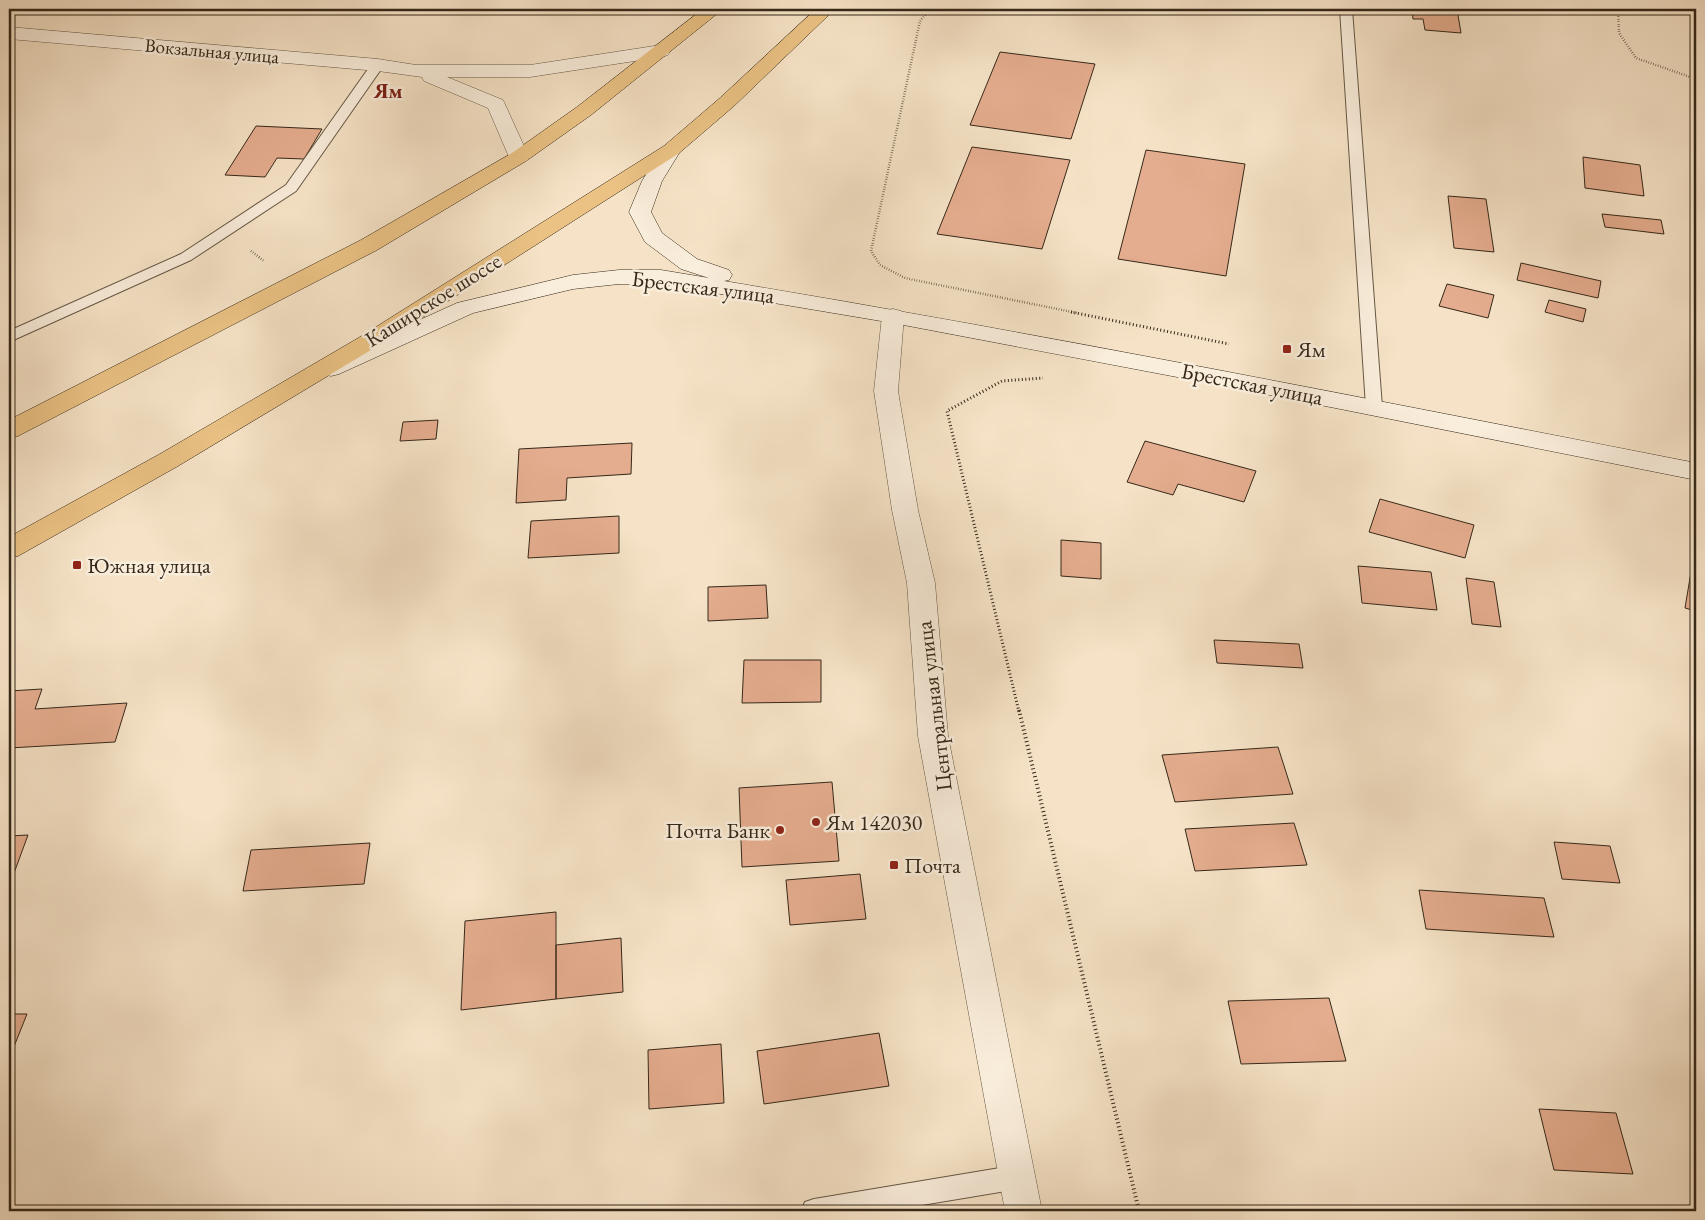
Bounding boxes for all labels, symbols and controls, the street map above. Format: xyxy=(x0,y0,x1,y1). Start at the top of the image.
street label: Вокзальная улица xyxy=(144,33,281,69)
district label: Ям xyxy=(372,77,403,104)
street label: Каширское шоссе xyxy=(359,246,507,354)
street label: Брестская улица xyxy=(630,264,776,310)
place label: Ям xyxy=(1296,335,1326,364)
marker: Ям xyxy=(1281,343,1293,355)
street label: Брестская улица xyxy=(1179,356,1326,412)
place label: Южная улица xyxy=(87,551,211,580)
marker: Южная улица xyxy=(71,559,83,571)
street label: Центральная улица xyxy=(909,619,959,793)
place label: Ям 142030 xyxy=(825,808,923,837)
place label: Почта Банк xyxy=(665,816,770,845)
marker: Ям 142030 xyxy=(810,816,822,828)
marker: Почта Банк xyxy=(774,824,786,836)
place label: Почта xyxy=(904,851,961,880)
marker: Почта xyxy=(888,859,900,871)

